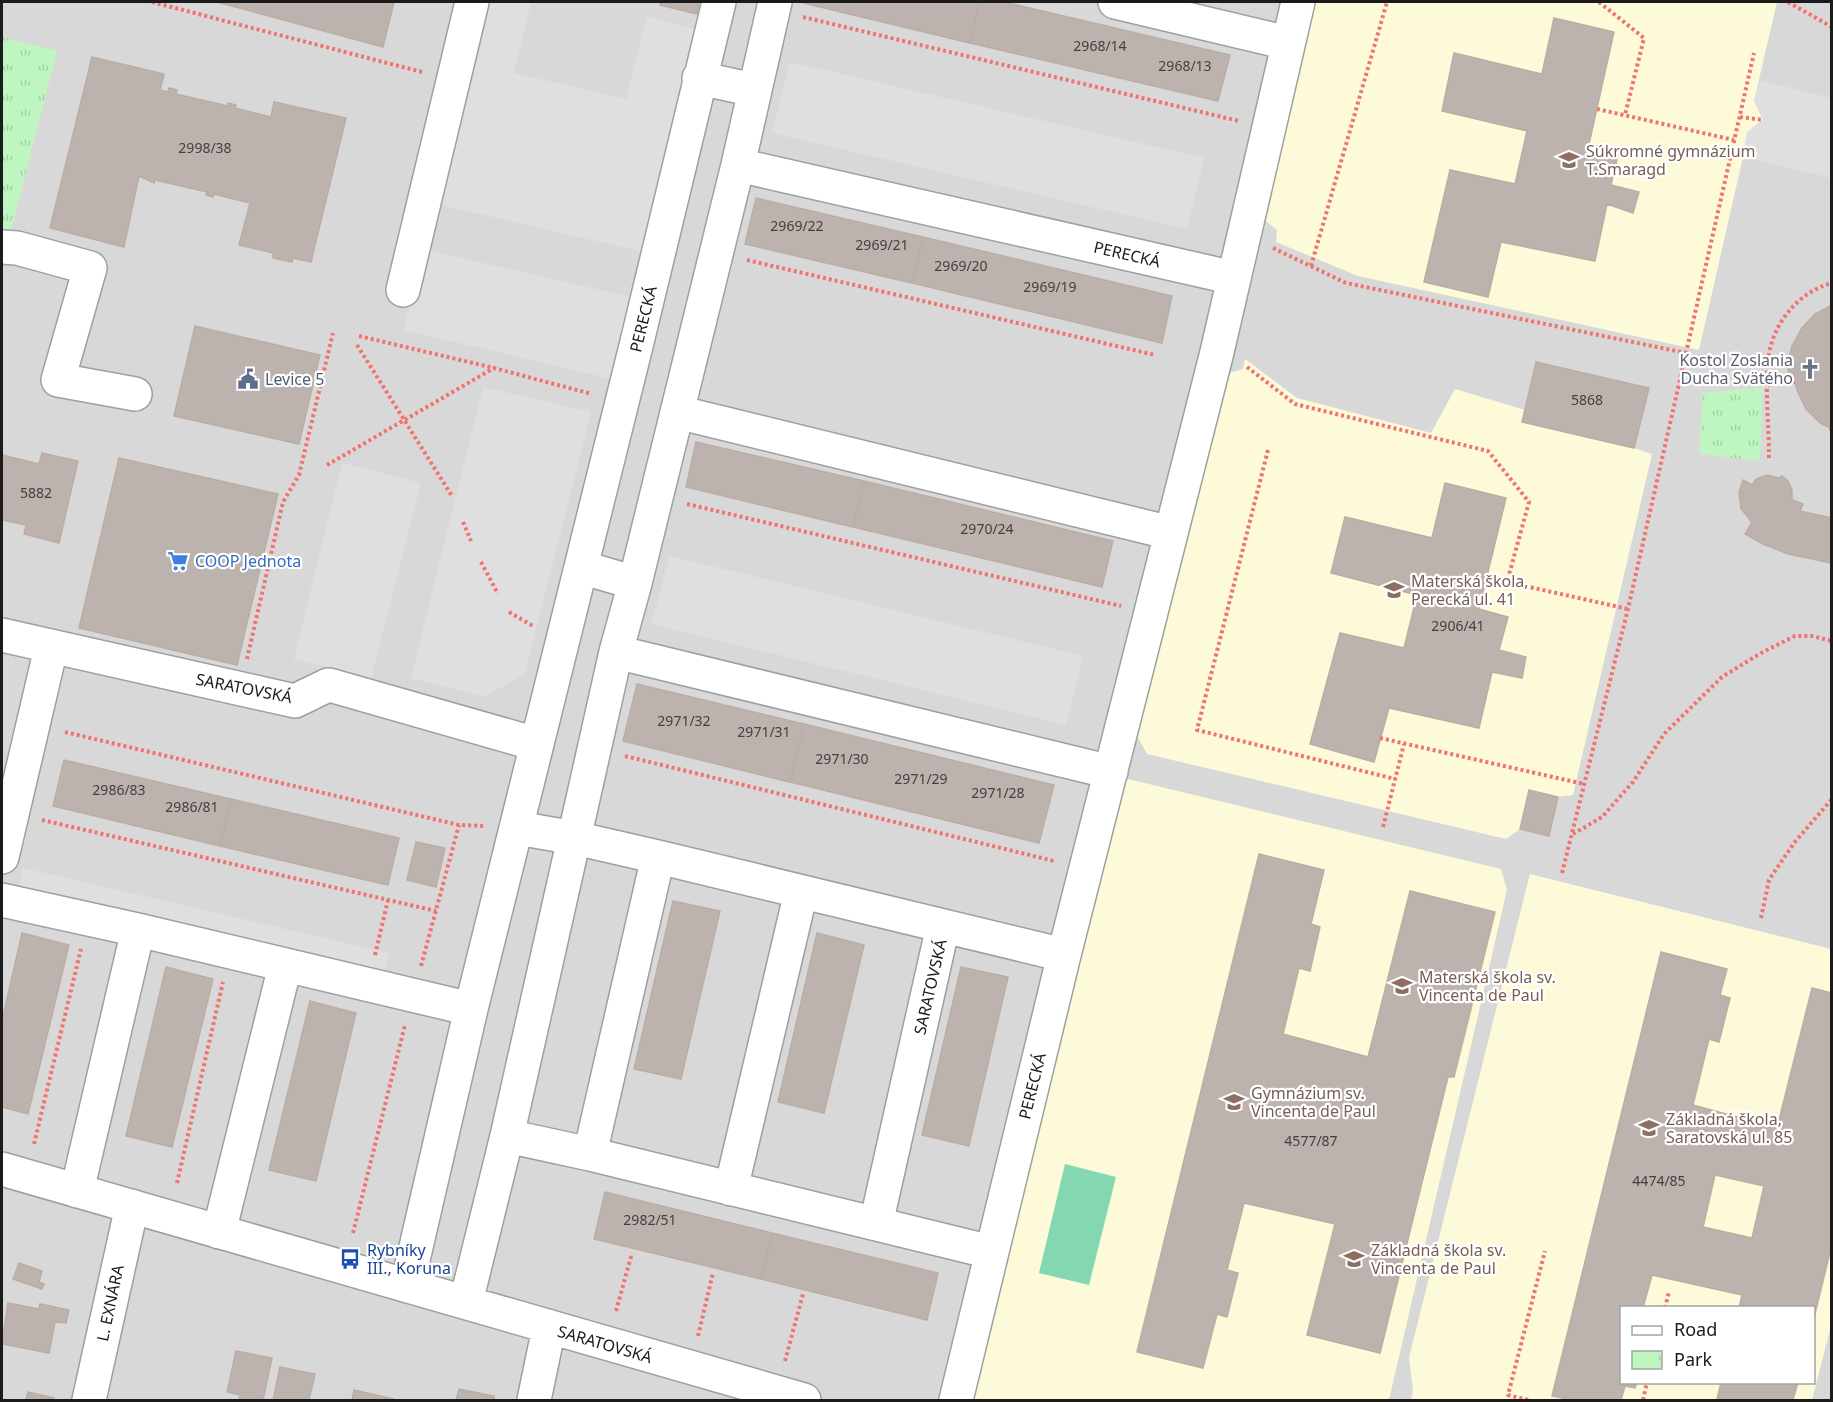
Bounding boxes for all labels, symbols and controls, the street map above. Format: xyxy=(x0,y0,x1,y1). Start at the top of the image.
house number: 2968/14 xyxy=(1073,36,1127,55)
house number: 2968/13 xyxy=(1158,56,1212,75)
house number: 2998/38 xyxy=(178,138,232,157)
place label: Súkromné gymnázium T.Smaragd xyxy=(1586,140,1756,180)
school or university icon: Súkromné gymnázium T.Smaragd xyxy=(1557,148,1581,172)
house number: 2969/22 xyxy=(770,216,824,235)
house number: 2969/21 xyxy=(855,235,909,254)
street label: PERECKÁ xyxy=(1092,236,1163,273)
house number: 2969/20 xyxy=(934,256,988,275)
house number: 2969/19 xyxy=(1023,277,1077,296)
street label: PERECKÁ xyxy=(624,283,662,354)
place label: Kostol Zoslania Ducha Svätého xyxy=(1679,349,1793,389)
church icon: Kostol Zoslania Ducha Svätého xyxy=(1798,357,1822,381)
public building icon: Levice 5 xyxy=(236,367,260,391)
place label: Levice 5 xyxy=(265,368,324,390)
house number: 5868 xyxy=(1571,390,1603,409)
house number: 5882 xyxy=(20,483,52,502)
house number: 2970/24 xyxy=(960,519,1014,538)
supermarket icon: COOP Jednota xyxy=(166,549,190,573)
place label: COOP Jednota xyxy=(195,550,301,572)
place label: Materská škola, Perecká ul. 41 xyxy=(1411,570,1529,610)
school or university icon: Materská škola, Perecká ul. 41 xyxy=(1382,578,1406,602)
house number: 2906/41 xyxy=(1431,616,1485,635)
street label: SARATOVSKÁ xyxy=(194,668,295,708)
house number: 2971/32 xyxy=(657,711,711,730)
house number: 2971/31 xyxy=(737,722,791,741)
house number: 2971/30 xyxy=(815,749,869,768)
house number: 2971/29 xyxy=(894,769,948,788)
house number: 2986/83 xyxy=(92,780,146,799)
house number: 2971/28 xyxy=(971,783,1025,802)
house number: 2986/81 xyxy=(165,797,219,816)
street label: SARATOVSKÁ xyxy=(908,936,952,1037)
place label: Materská škola sv. Vincenta de Paul xyxy=(1419,966,1556,1006)
school or university icon: Materská škola sv. Vincenta de Paul xyxy=(1390,974,1414,998)
street label: PERECKÁ xyxy=(1013,1050,1051,1121)
place label: Gymnázium sv. Vincenta de Paul xyxy=(1251,1082,1376,1122)
school or university icon: Gymnázium sv. Vincenta de Paul xyxy=(1222,1090,1246,1114)
place label: Základná škola, Saratovská ul. 85 xyxy=(1666,1108,1792,1148)
school or university icon: Základná škola, Saratovská ul. 85 xyxy=(1637,1116,1661,1140)
house number: 4577/87 xyxy=(1284,1131,1338,1150)
house number: 4474/85 xyxy=(1632,1171,1686,1190)
house number: 2982/51 xyxy=(623,1210,677,1229)
place label: Rybníky III., Koruna xyxy=(367,1239,451,1279)
place label: Základná škola sv. Vincenta de Paul xyxy=(1371,1239,1506,1279)
bus stop icon: Rybníky III., Koruna xyxy=(338,1247,362,1271)
school or university icon: Základná škola sv. Vincenta de Paul xyxy=(1342,1247,1366,1271)
street label: L. EXNÁRA xyxy=(91,1262,129,1343)
legend xyxy=(1620,1306,1815,1384)
text: Road xyxy=(1674,1317,1717,1341)
street label: SARATOVSKÁ xyxy=(555,1320,656,1368)
text: Park xyxy=(1674,1347,1712,1371)

